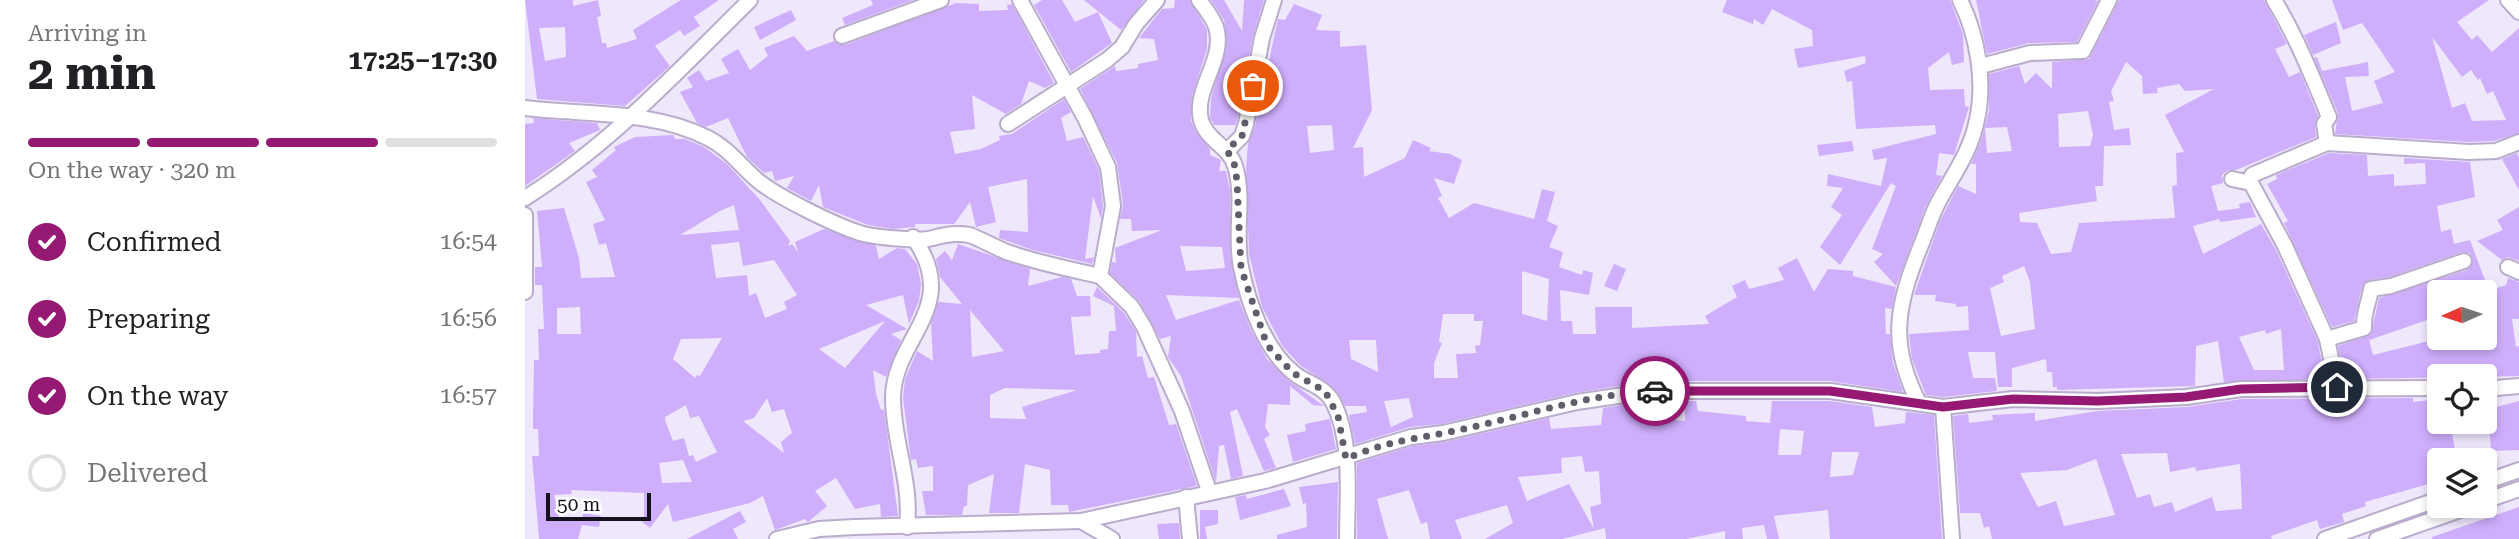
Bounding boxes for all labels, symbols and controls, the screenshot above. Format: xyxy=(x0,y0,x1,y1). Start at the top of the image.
text: Arriving in xyxy=(28,20,147,47)
text: 17:25–17:30 xyxy=(348,45,497,75)
text: 2 min xyxy=(28,46,156,100)
pin xyxy=(1223,56,1283,116)
icon: bag xyxy=(1234,67,1272,105)
text: On the way · 320 m xyxy=(28,157,236,184)
icon: check xyxy=(28,223,66,261)
text: Confirmed xyxy=(87,227,222,257)
text: 16:54 xyxy=(440,228,497,255)
north arrow xyxy=(2427,280,2497,350)
map controls xyxy=(2427,280,2497,518)
icon: check xyxy=(28,300,66,338)
text: Preparing xyxy=(87,304,210,334)
text: 16:56 xyxy=(440,305,497,332)
courier xyxy=(1620,356,1690,426)
pin xyxy=(2307,357,2367,417)
button: locate xyxy=(2427,364,2497,434)
icon: home xyxy=(2318,368,2356,406)
icon: car xyxy=(1636,372,1674,410)
icon: check xyxy=(28,377,66,415)
text: On the way xyxy=(87,381,228,411)
text: 16:57 xyxy=(440,382,497,409)
button: layers xyxy=(2427,448,2497,518)
text: Delivered xyxy=(87,458,208,488)
scale bar xyxy=(546,490,651,522)
text: 50 m xyxy=(557,493,600,516)

